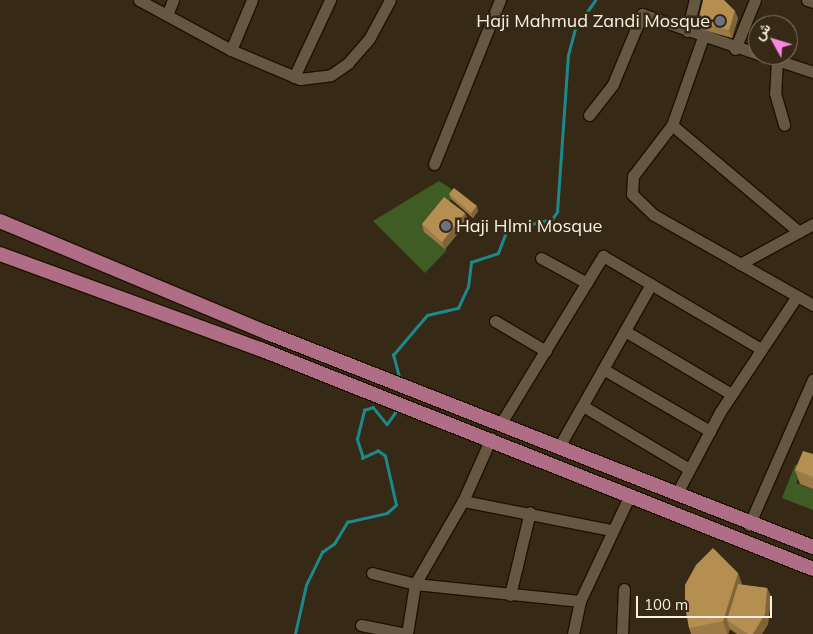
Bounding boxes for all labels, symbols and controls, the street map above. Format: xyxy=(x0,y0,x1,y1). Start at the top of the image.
place label: Haji Mahmud Zandi Mosque xyxy=(476,10,710,32)
marker: Haji Mahmud Zandi Mosque xyxy=(714,15,726,27)
north arrow xyxy=(748,15,798,65)
text: ش xyxy=(750,19,774,43)
place label: Haji Hlmi Mosque xyxy=(456,215,602,237)
marker: Haji Hlmi Mosque xyxy=(440,220,452,232)
scale bar xyxy=(638,586,774,618)
text: 100 m xyxy=(644,595,688,614)

